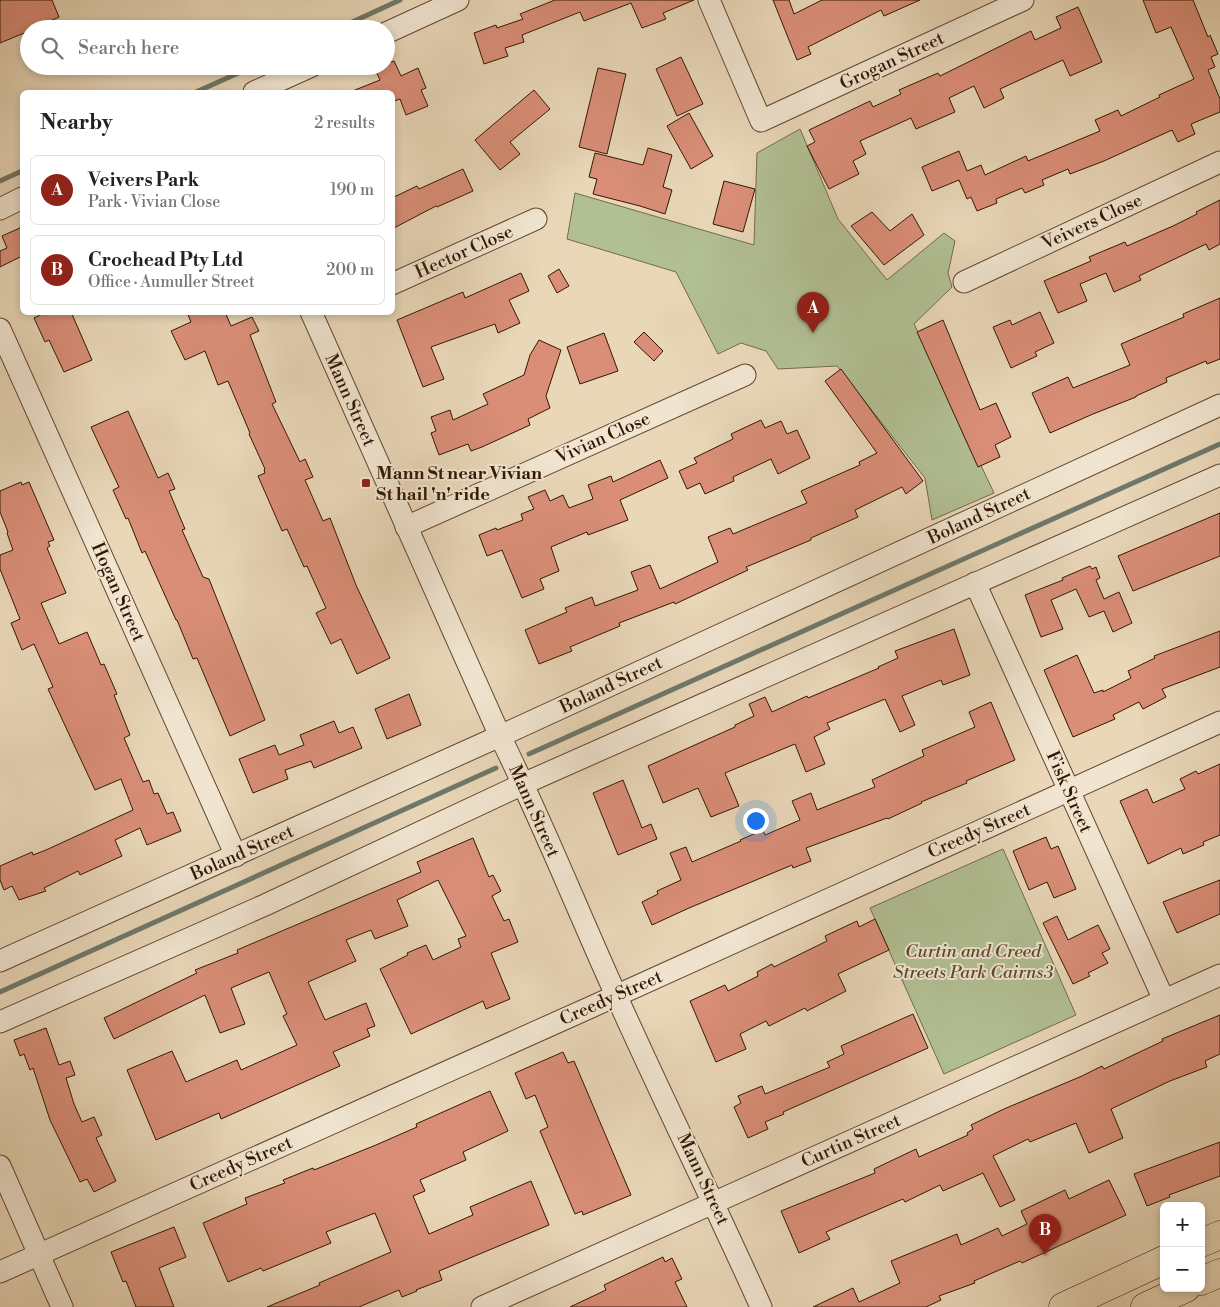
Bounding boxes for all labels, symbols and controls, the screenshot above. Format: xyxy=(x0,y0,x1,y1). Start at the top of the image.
search box xyxy=(20,20,395,75)
street label: Grogan Street xyxy=(836,26,948,95)
icon: search xyxy=(38,34,66,62)
text: Search here xyxy=(78,36,179,60)
text: Nearby xyxy=(40,110,113,136)
text: 2 results xyxy=(314,113,375,133)
text: Veivers Park xyxy=(88,168,199,192)
text: A xyxy=(51,180,63,200)
text: 190 m xyxy=(330,180,374,200)
street label: Veivers Close xyxy=(1037,189,1146,256)
text: Park · Vivian Close xyxy=(88,192,220,212)
street label: Hector Close xyxy=(411,220,517,284)
text: Crochead Pty Ltd xyxy=(88,248,243,272)
text: B xyxy=(51,260,63,280)
text: 200 m xyxy=(326,260,374,280)
text: Office · Aumuller Street xyxy=(88,272,255,292)
pin: A xyxy=(797,292,829,333)
street label: Mann Street xyxy=(319,350,381,451)
street label: Vivian Close xyxy=(551,407,654,469)
place label: Mann St near Vivian St hail 'n' ride xyxy=(376,462,542,506)
marker: Mann St near Vivian St hail 'n' ride xyxy=(360,477,372,489)
street label: Boland Street xyxy=(923,482,1035,550)
street label: Hogan Street xyxy=(86,539,150,646)
street label: Boland Street xyxy=(555,651,667,719)
street label: Fisk Street xyxy=(1041,747,1098,837)
street label: Mann Street xyxy=(503,761,565,862)
street label: Creedy Street xyxy=(924,798,1034,864)
your location xyxy=(743,808,769,834)
street label: Boland Street xyxy=(186,820,298,886)
park label: Curtin and Creed Streets Park Cairns3 xyxy=(893,940,1053,984)
street label: Creedy Street xyxy=(556,965,666,1031)
street label: Curtin Street xyxy=(798,1109,905,1173)
street label: Mann Street xyxy=(672,1129,735,1229)
street label: Creedy Street xyxy=(186,1131,296,1197)
map controls xyxy=(1160,1202,1205,1292)
button: + xyxy=(1160,1202,1205,1247)
pin: B xyxy=(1029,1214,1061,1255)
button: − xyxy=(1160,1247,1205,1292)

